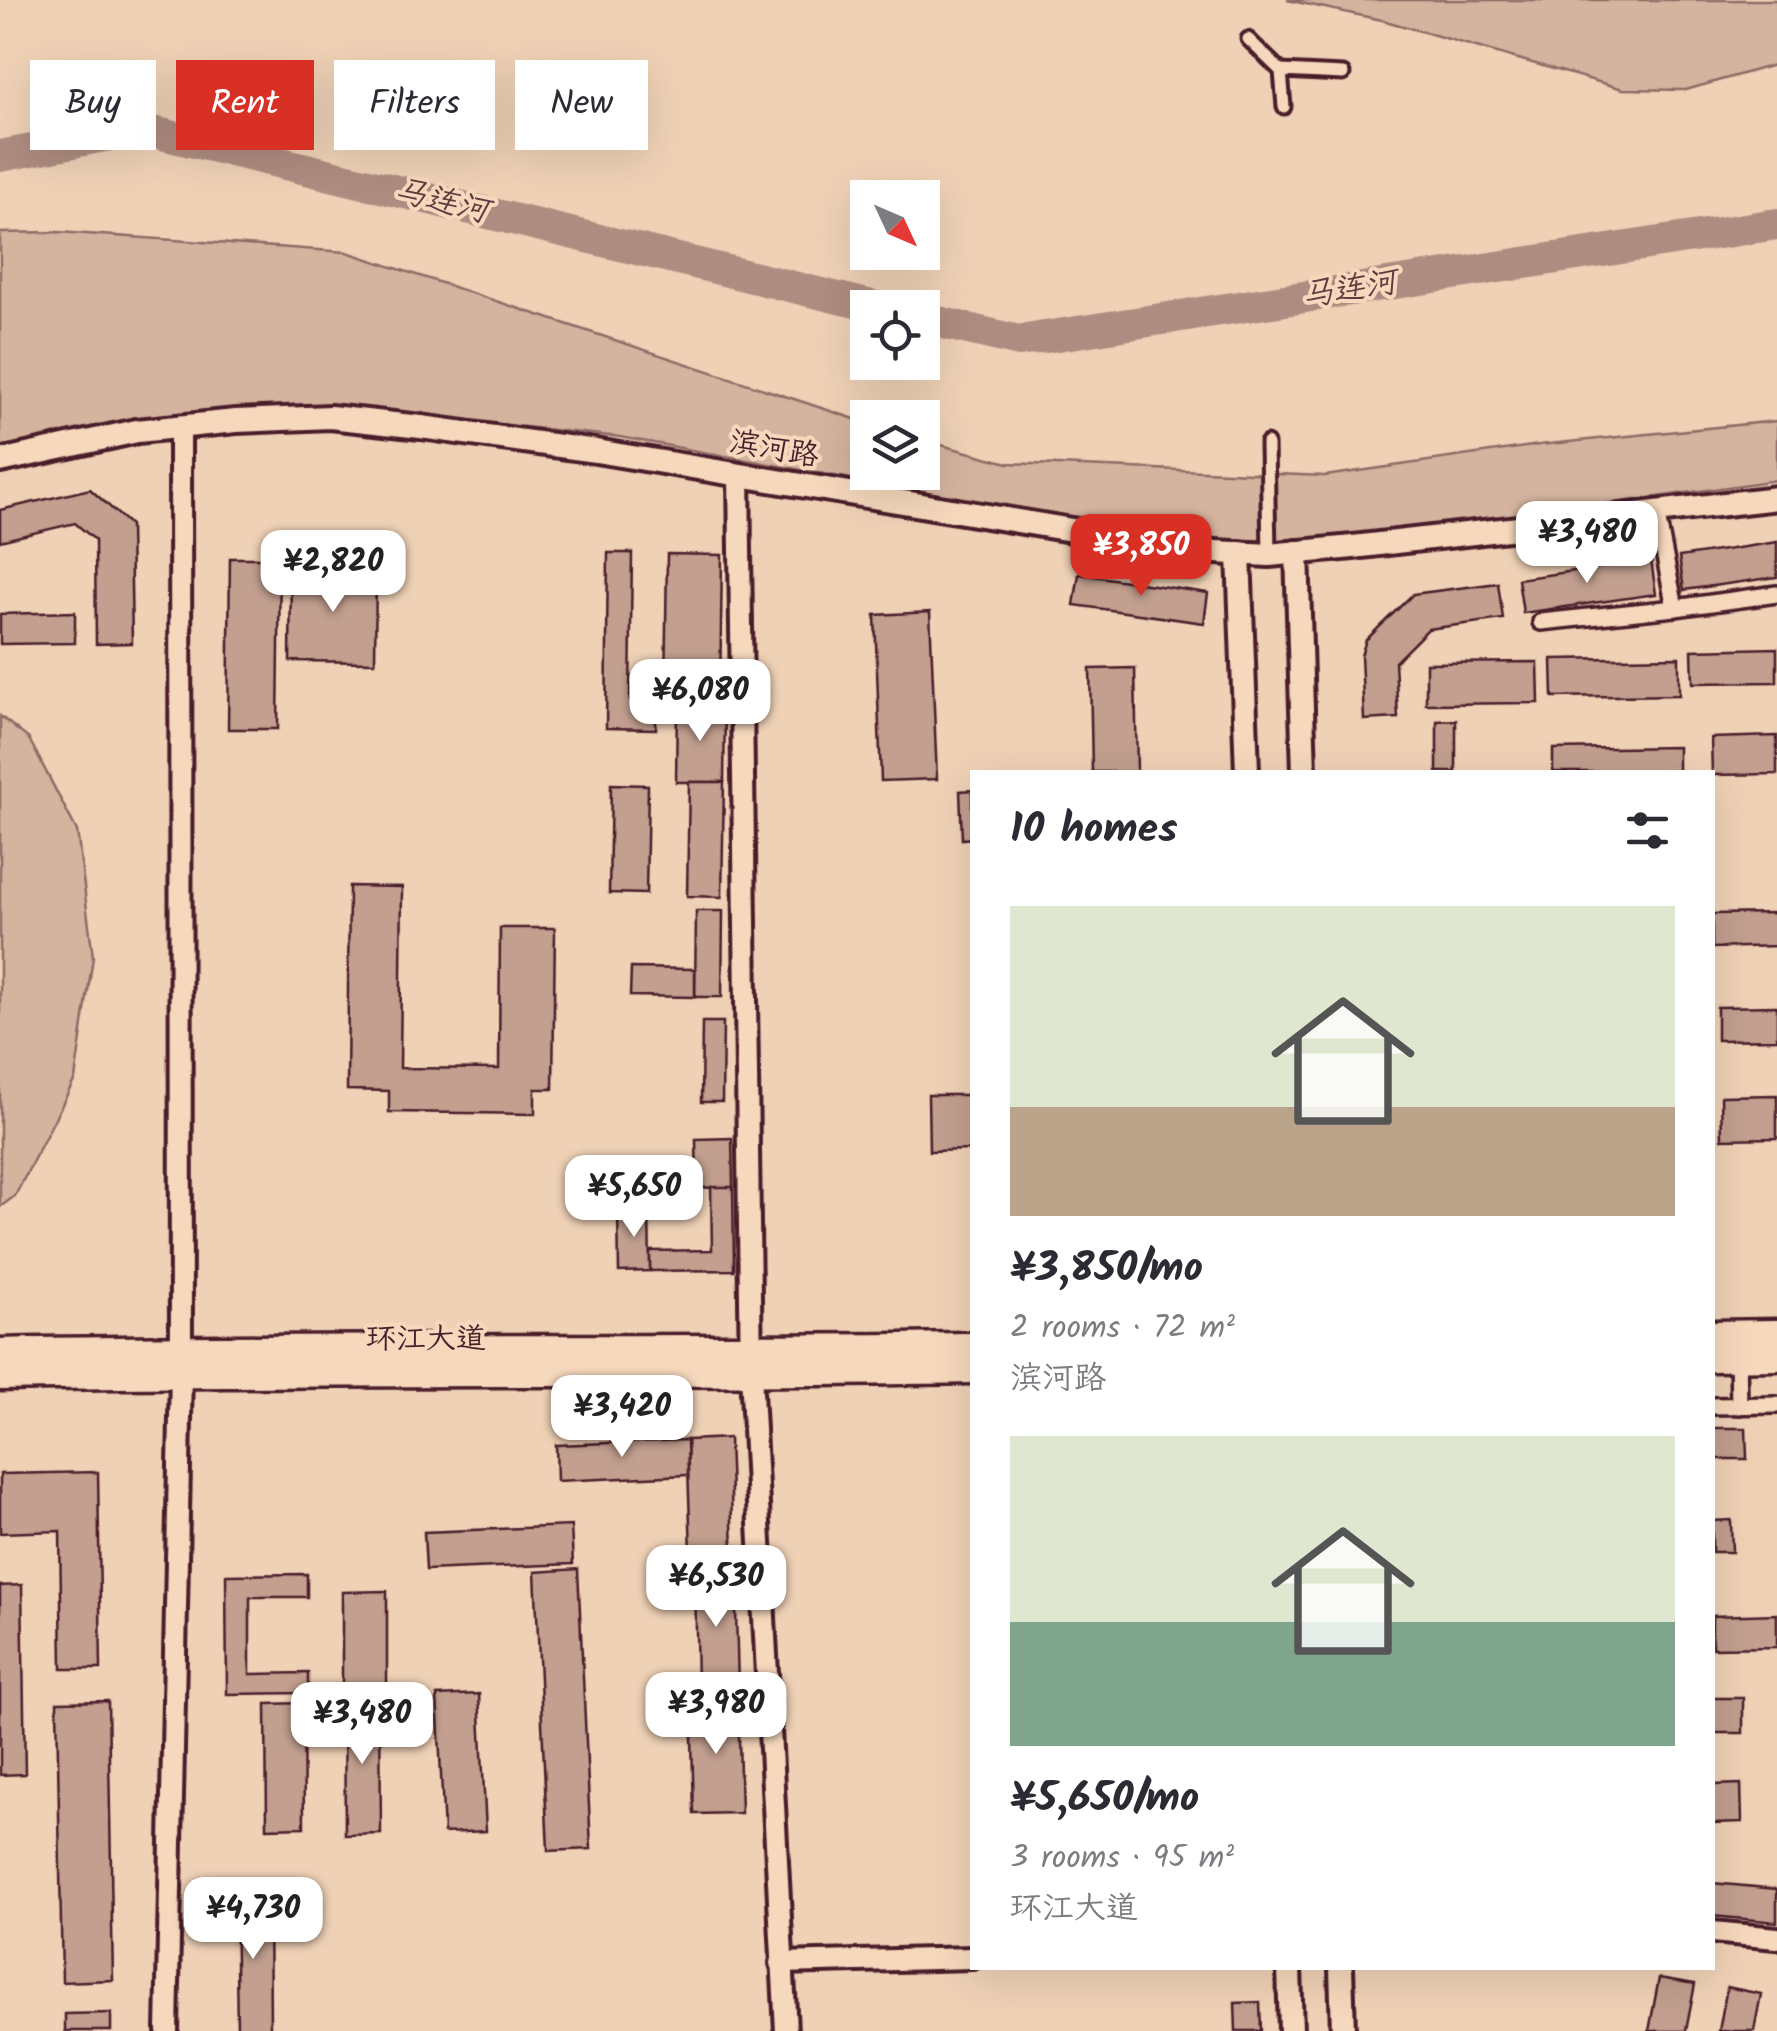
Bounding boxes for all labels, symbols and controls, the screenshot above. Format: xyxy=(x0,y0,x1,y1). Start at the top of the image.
chip: Buy xyxy=(30,60,156,150)
chip: Rent xyxy=(176,60,314,150)
chip: Filters xyxy=(334,60,495,150)
chip: New xyxy=(515,60,648,150)
water label: 马连河 xyxy=(388,166,499,240)
north arrow xyxy=(850,180,940,270)
map controls xyxy=(850,180,940,490)
water label: 马连河 xyxy=(1298,257,1405,323)
button: locate xyxy=(850,290,940,380)
button: layers xyxy=(850,400,940,490)
street label: 滨河路 xyxy=(726,419,822,481)
pin: ¥3,480 xyxy=(1506,501,1668,586)
text: ¥3,480 xyxy=(1538,508,1636,559)
pin: ¥3,850 xyxy=(1060,514,1222,599)
text: ¥3,850 xyxy=(1092,521,1190,572)
pin: ¥2,820 xyxy=(252,530,414,615)
text: ¥2,820 xyxy=(283,537,383,588)
pin: ¥6,080 xyxy=(619,659,781,744)
text: ¥6,080 xyxy=(651,666,749,717)
text: 10 homes xyxy=(1010,797,1178,864)
icon: filters xyxy=(1620,803,1675,858)
icon: home xyxy=(1253,971,1433,1151)
pin: ¥5,650 xyxy=(553,1155,715,1240)
text: ¥5,650 xyxy=(587,1162,681,1213)
text: ¥3,850/mo xyxy=(1010,1236,1203,1303)
text: 2 rooms · 72 m² xyxy=(1010,1303,1235,1354)
street label: 环江大道 xyxy=(366,1316,486,1364)
text: 滨河路 xyxy=(1010,1354,1106,1405)
pin: ¥3,420 xyxy=(541,1375,703,1460)
text: ¥3,420 xyxy=(573,1382,671,1433)
icon: home xyxy=(1253,1501,1433,1681)
pin: ¥6,530 xyxy=(635,1545,797,1630)
text: ¥6,530 xyxy=(668,1552,764,1603)
pin: ¥3,980 xyxy=(635,1672,797,1757)
text: ¥3,980 xyxy=(667,1679,765,1730)
pin: ¥3,480 xyxy=(281,1682,443,1767)
text: ¥3,480 xyxy=(313,1689,411,1740)
text: ¥5,650/mo xyxy=(1010,1766,1199,1833)
text: 3 rooms · 95 m² xyxy=(1010,1833,1234,1884)
pin: ¥4,730 xyxy=(172,1877,334,1962)
text: ¥4,730 xyxy=(206,1884,300,1935)
text: 环江大道 xyxy=(1010,1884,1138,1935)

